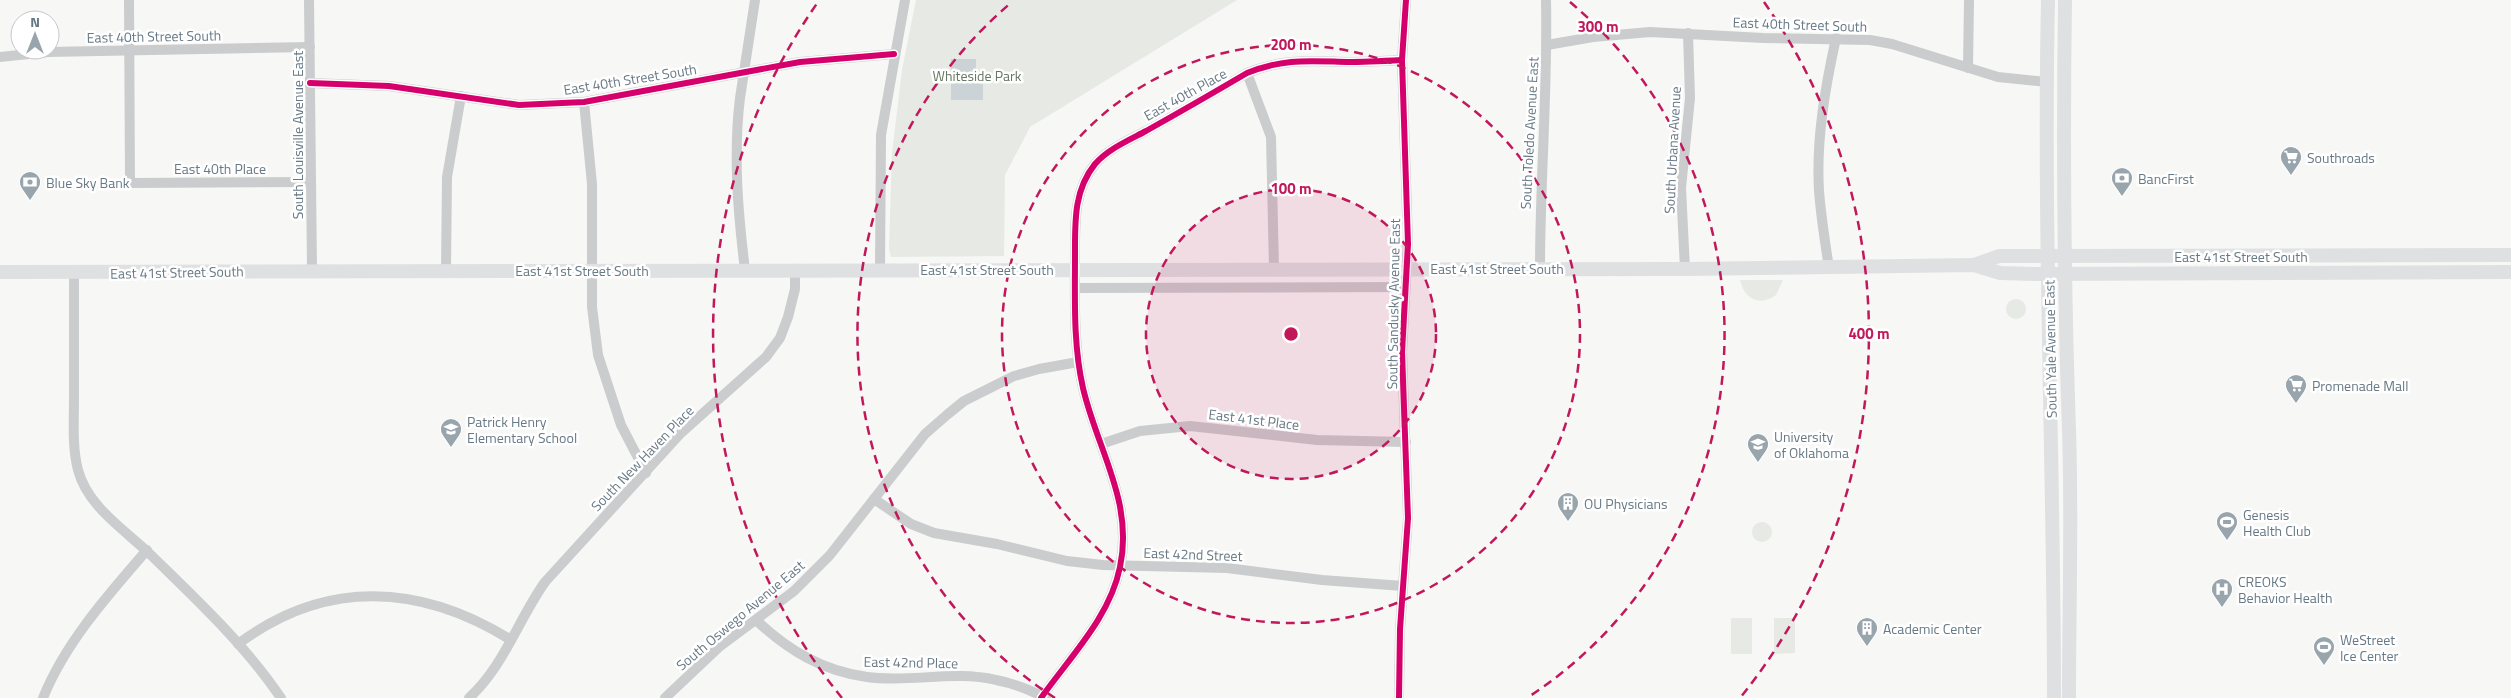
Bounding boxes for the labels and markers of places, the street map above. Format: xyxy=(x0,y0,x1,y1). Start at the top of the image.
supermarket icon: Southroads xyxy=(2279,145,2303,176)
place label: Southroads xyxy=(2307,147,2375,168)
bank icon: BancFirst xyxy=(2110,166,2134,197)
place label: BancFirst xyxy=(2138,168,2194,189)
bank icon: Blue Sky Bank xyxy=(18,170,42,201)
place label: Blue Sky Bank xyxy=(46,172,130,193)
centre of rings xyxy=(1282,325,1300,343)
supermarket icon: Promenade Mall xyxy=(2284,373,2308,404)
place label: Promenade Mall xyxy=(2312,375,2409,396)
place label: Patrick Henry Elementary School xyxy=(467,411,577,448)
school or university icon: Patrick Henry Elementary School xyxy=(439,417,463,448)
place label: University of Oklahoma xyxy=(1774,426,1849,463)
school or university icon: University of Oklahoma xyxy=(1746,432,1770,463)
building icon: OU Physicians xyxy=(1556,491,1580,522)
place label: OU Physicians xyxy=(1584,493,1668,514)
place label: Genesis Health Club xyxy=(2243,504,2311,541)
sports icon: Genesis Health Club xyxy=(2215,510,2239,541)
place label: CREOKS Behavior Health xyxy=(2238,571,2332,608)
hospital icon: CREOKS Behavior Health xyxy=(2210,577,2234,608)
building icon: Academic Center xyxy=(1855,616,1879,647)
place label: Academic Center xyxy=(1883,618,1982,639)
place label: WeStreet Ice Center xyxy=(2340,629,2399,666)
sports icon: WeStreet Ice Center xyxy=(2312,635,2336,666)

